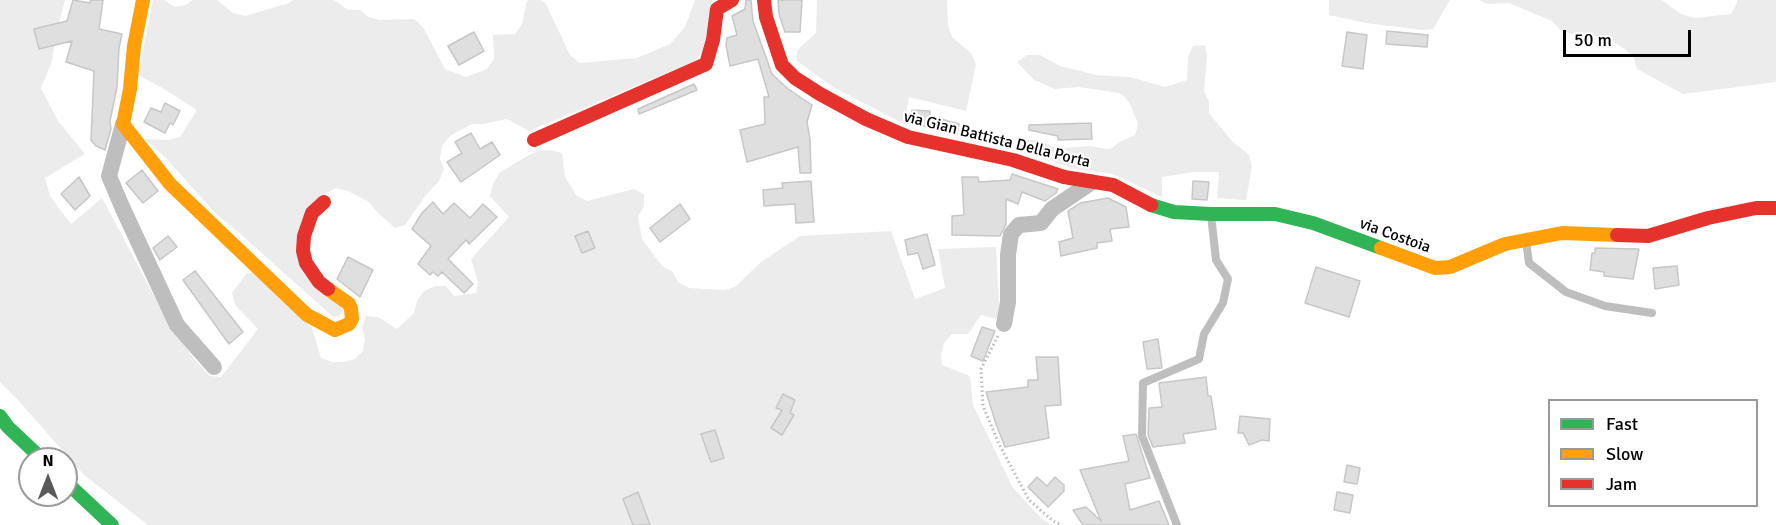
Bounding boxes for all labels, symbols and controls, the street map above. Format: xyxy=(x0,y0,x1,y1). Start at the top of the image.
scale bar xyxy=(1566,18,1694,56)
text: 50 m xyxy=(1574,29,1612,51)
street label: via Gian Battista Della Porta xyxy=(902,107,1092,173)
street label: via Costoia xyxy=(1357,214,1433,258)
legend xyxy=(1548,399,1758,507)
text: Fast xyxy=(1606,413,1638,435)
text: Slow xyxy=(1606,443,1643,465)
north arrow xyxy=(18,447,78,507)
text: N xyxy=(42,451,54,471)
text: Jam xyxy=(1606,473,1637,495)

